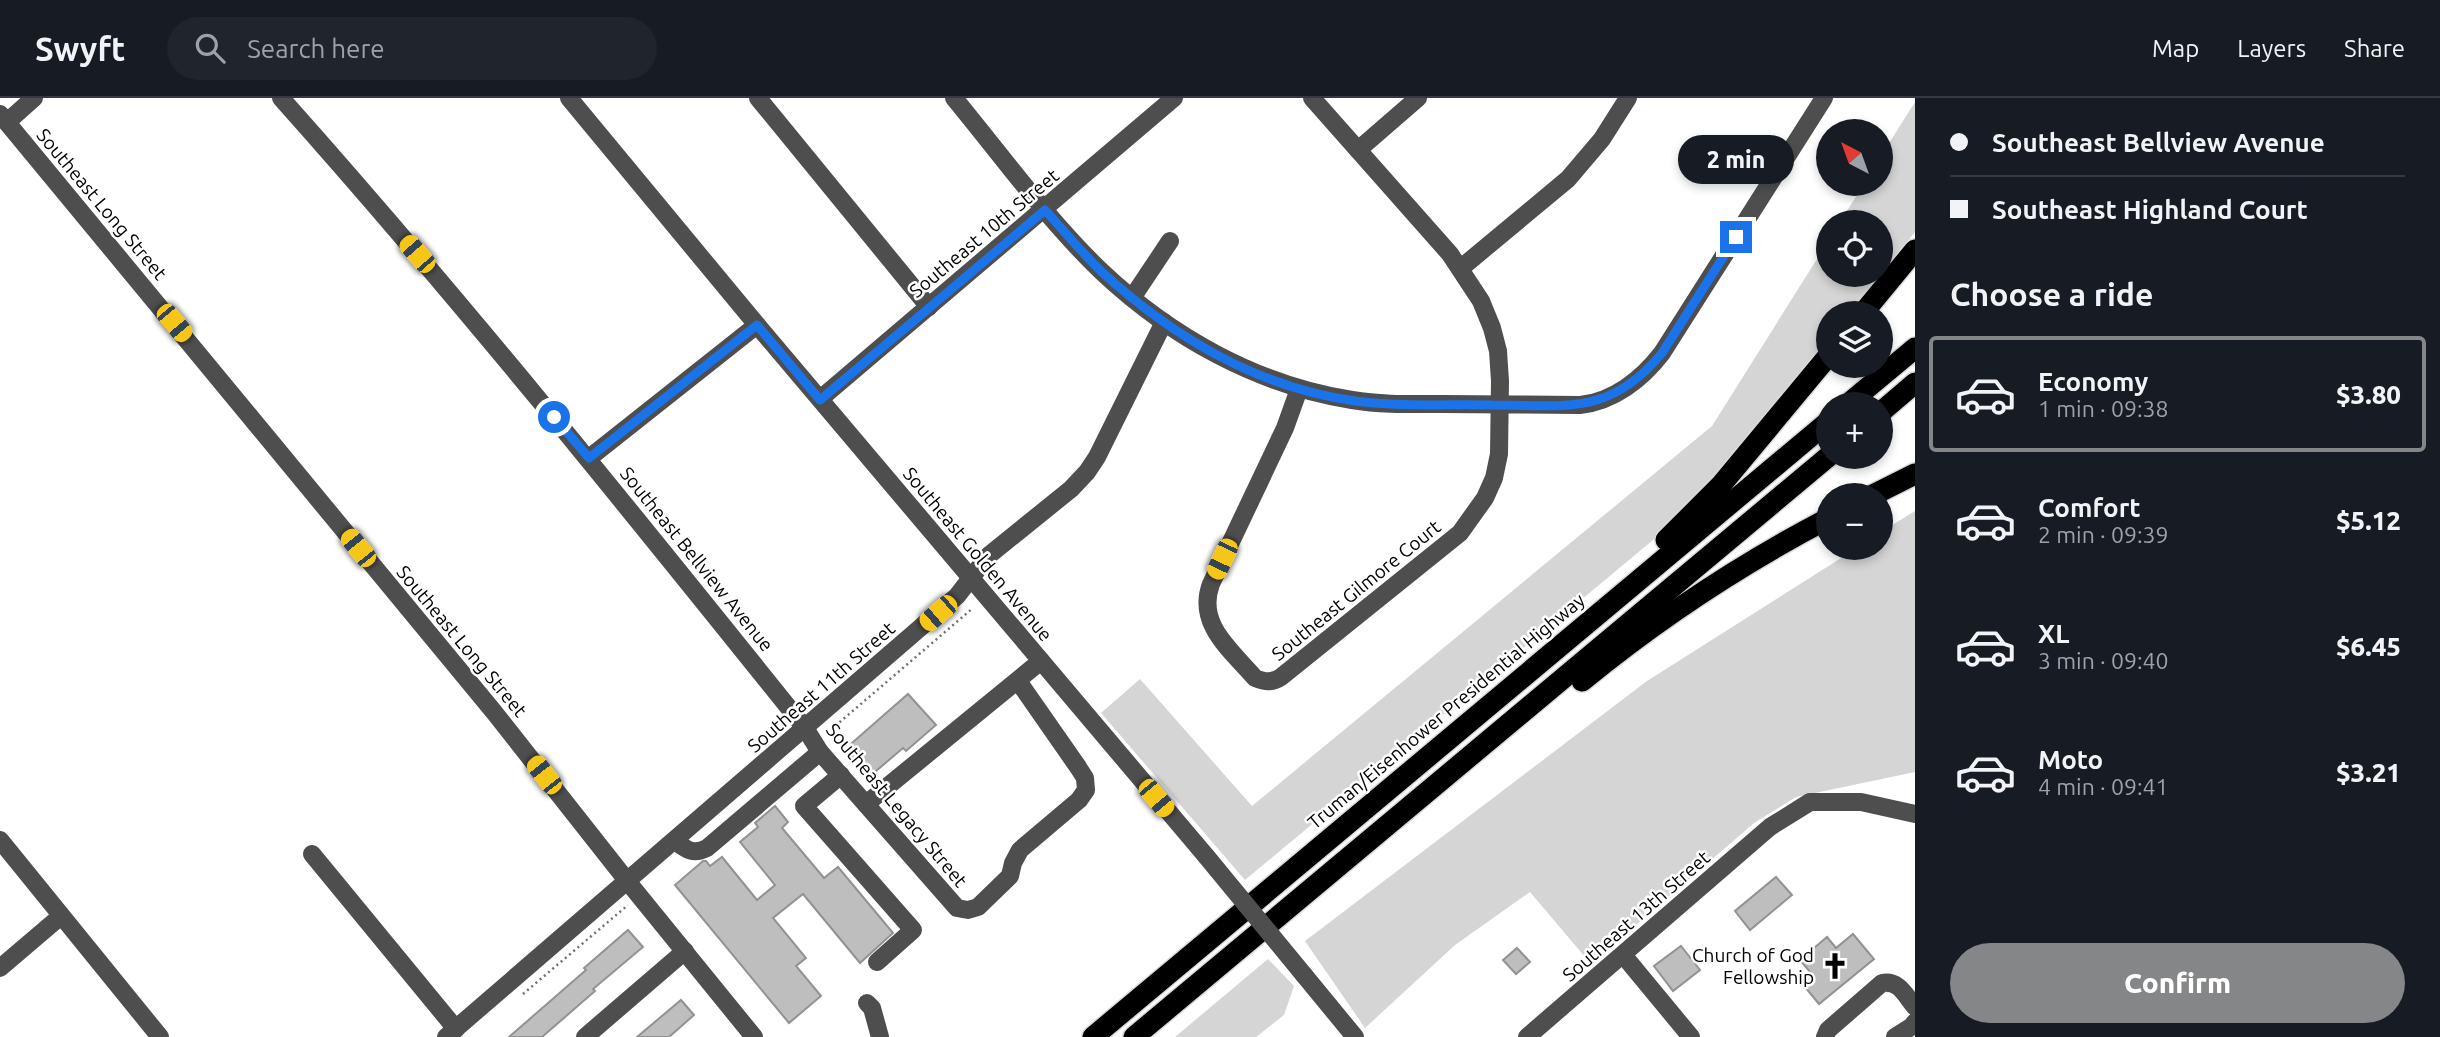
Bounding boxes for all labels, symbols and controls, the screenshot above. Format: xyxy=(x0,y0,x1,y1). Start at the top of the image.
search box xyxy=(167,17,657,80)
icon: search xyxy=(191,29,229,67)
text: Swyft xyxy=(35,30,125,67)
text: Search here xyxy=(247,34,385,63)
text: Map xyxy=(2152,35,2199,62)
text: Layers xyxy=(2237,35,2306,62)
text: Share xyxy=(2344,35,2405,62)
north arrow xyxy=(1816,119,1894,196)
map controls xyxy=(1816,119,1893,560)
street label: Southeast Long Street xyxy=(32,124,172,284)
text: Southeast Bellview Avenue xyxy=(1992,128,2325,157)
callout: 2 min xyxy=(1678,136,1794,184)
text: 2 min xyxy=(1707,147,1765,172)
street label: Southeast 10th Street xyxy=(905,164,1063,302)
text: Southeast Highland Court xyxy=(1992,195,2308,224)
button: locate xyxy=(1816,210,1893,287)
route end xyxy=(1720,221,1752,253)
car xyxy=(396,231,439,277)
text: Choose a ride xyxy=(1950,276,2153,312)
car xyxy=(153,300,196,346)
button: layers xyxy=(1816,301,1893,378)
icon: car xyxy=(1954,363,2017,426)
text: Economy xyxy=(2038,367,2148,396)
text: $3.80 xyxy=(2336,380,2401,409)
button: + xyxy=(1816,392,1893,469)
text: 1 min · 09:38 xyxy=(2038,396,2169,421)
route start xyxy=(538,401,570,433)
street label: Southeast Bellview Avenue xyxy=(616,462,778,656)
street label: Southeast Golden Avenue xyxy=(899,463,1057,645)
button: − xyxy=(1816,483,1893,560)
icon: car xyxy=(1954,489,2017,552)
text: Comfort xyxy=(2038,493,2141,522)
text: $5.12 xyxy=(2336,506,2401,535)
street label: Southeast Gilmore Court xyxy=(1267,515,1445,665)
text: 2 min · 09:39 xyxy=(2038,522,2169,547)
car xyxy=(337,525,380,571)
car xyxy=(1204,536,1241,582)
street label: Southeast Long Street xyxy=(392,561,532,721)
street label: Truman/Eisenhower Presidential Highway xyxy=(1303,589,1589,833)
car xyxy=(916,591,961,635)
icon: car xyxy=(1954,615,2017,678)
street label: Southeast 11th Street xyxy=(743,617,899,757)
text: XL xyxy=(2038,619,2069,648)
text: $6.45 xyxy=(2336,632,2401,661)
text: 3 min · 09:40 xyxy=(2038,648,2169,673)
street label: Southeast Legacy Street xyxy=(822,719,972,892)
icon: car xyxy=(1954,741,2017,804)
text: Moto xyxy=(2038,745,2103,774)
car xyxy=(523,752,566,798)
text: $3.21 xyxy=(2336,758,2401,787)
text: 4 min · 09:41 xyxy=(2038,774,2169,799)
car xyxy=(1135,775,1178,821)
street label: Southeast 13th Street xyxy=(1558,846,1714,986)
button: Confirm xyxy=(1950,943,2405,1023)
place label: Church of God Fellowship xyxy=(1692,944,1814,988)
church icon: Church of God Fellowship xyxy=(1820,951,1850,981)

